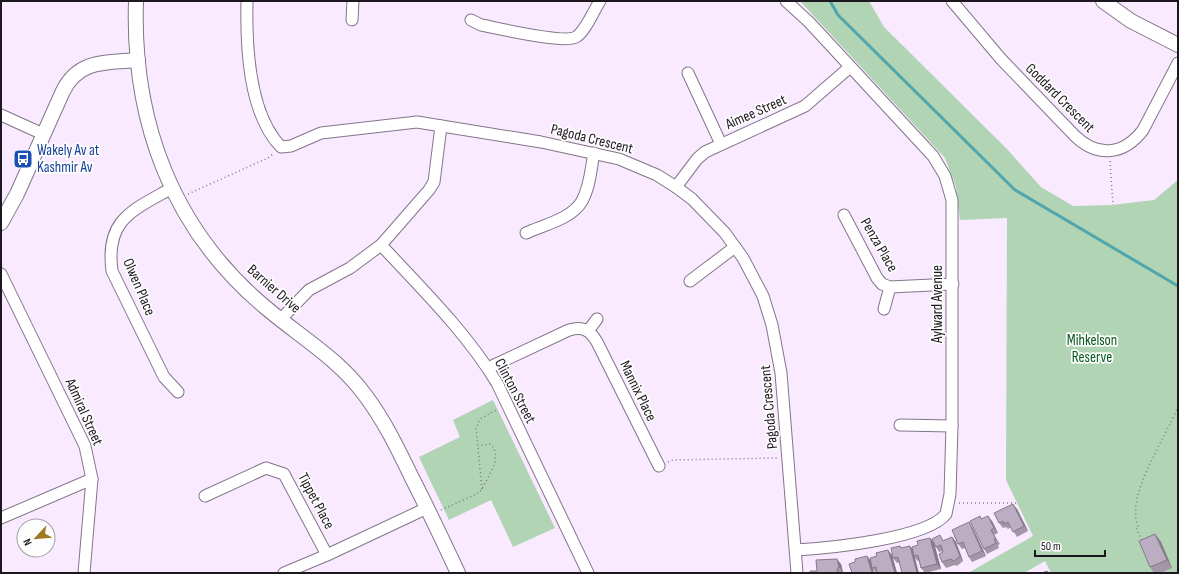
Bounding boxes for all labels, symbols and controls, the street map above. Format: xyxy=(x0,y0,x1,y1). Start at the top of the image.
street label: Goddard Crescent xyxy=(1021,59,1099,137)
street label: Aimee Street xyxy=(722,90,790,134)
street label: Pagoda Crescent xyxy=(549,120,636,159)
place label: Wakely Av at Kashmir Av xyxy=(37,141,100,177)
bus stop icon: Wakely Av at Kashmir Av xyxy=(12,148,34,170)
street label: Penza Place xyxy=(856,215,902,275)
street label: Olwen Place xyxy=(118,256,160,318)
street label: Barnier Drive xyxy=(243,261,305,317)
street label: Aylward Avenue xyxy=(928,265,947,344)
park label: Mihkelson Reserve xyxy=(1067,331,1117,367)
street label: Clinton Street xyxy=(490,355,540,427)
street label: Mannix Place xyxy=(615,358,661,424)
street label: Pagoda Crescent xyxy=(756,364,782,450)
street label: Admiral Street xyxy=(60,375,107,449)
street label: Tippet Place xyxy=(293,470,339,532)
north arrow xyxy=(16,518,56,558)
scale bar xyxy=(1035,532,1105,558)
text: N xyxy=(20,537,35,548)
text: 50 m xyxy=(1041,539,1061,554)

